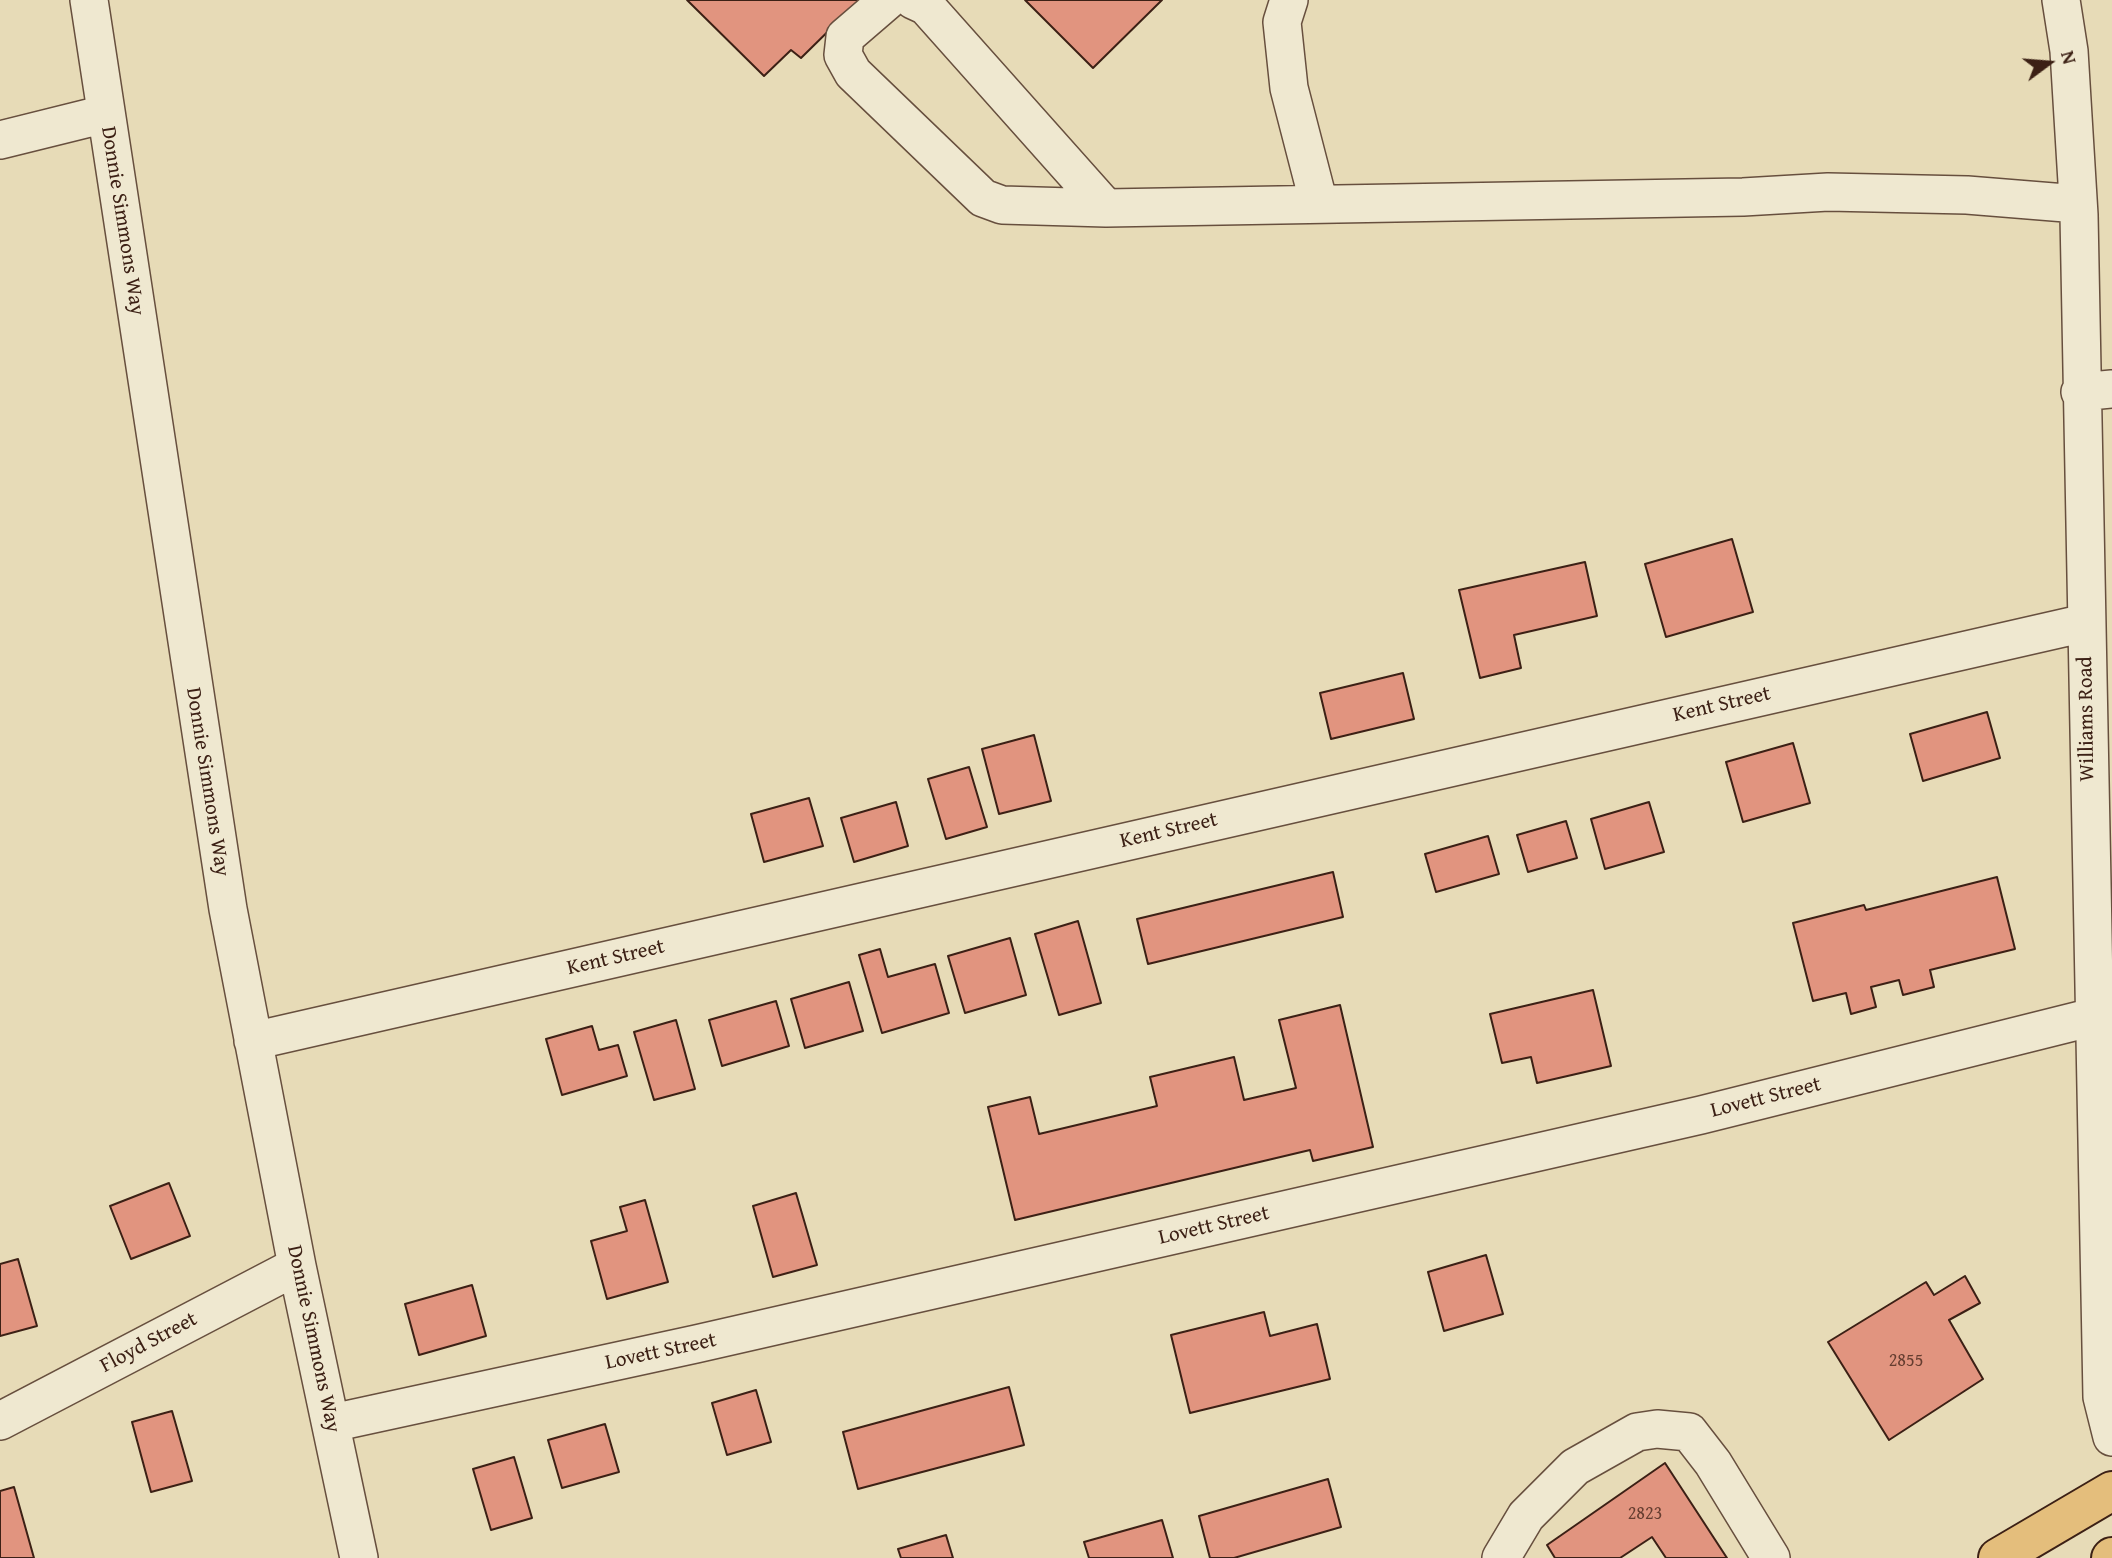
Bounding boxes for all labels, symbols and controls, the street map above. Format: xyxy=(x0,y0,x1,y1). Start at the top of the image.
north arrow xyxy=(2014,28,2084,98)
text: N xyxy=(2054,47,2084,67)
street label: Donnie Simmons Way xyxy=(95,125,149,317)
street label: Williams Road xyxy=(2073,656,2101,782)
street label: Kent Street xyxy=(1671,682,1773,728)
street label: Donnie Simmons Way xyxy=(180,686,234,878)
street label: Kent Street xyxy=(1118,808,1220,854)
street label: Kent Street xyxy=(565,935,667,981)
street label: Lovett Street xyxy=(1708,1072,1824,1124)
street label: Lovett Street xyxy=(1156,1201,1272,1251)
street label: Donnie Simmons Way xyxy=(281,1243,345,1435)
street label: Floyd Street xyxy=(96,1307,202,1379)
street label: Lovett Street xyxy=(603,1328,719,1376)
house number: 2855 xyxy=(1889,1350,1923,1372)
house number: 2823 xyxy=(1628,1503,1662,1525)

